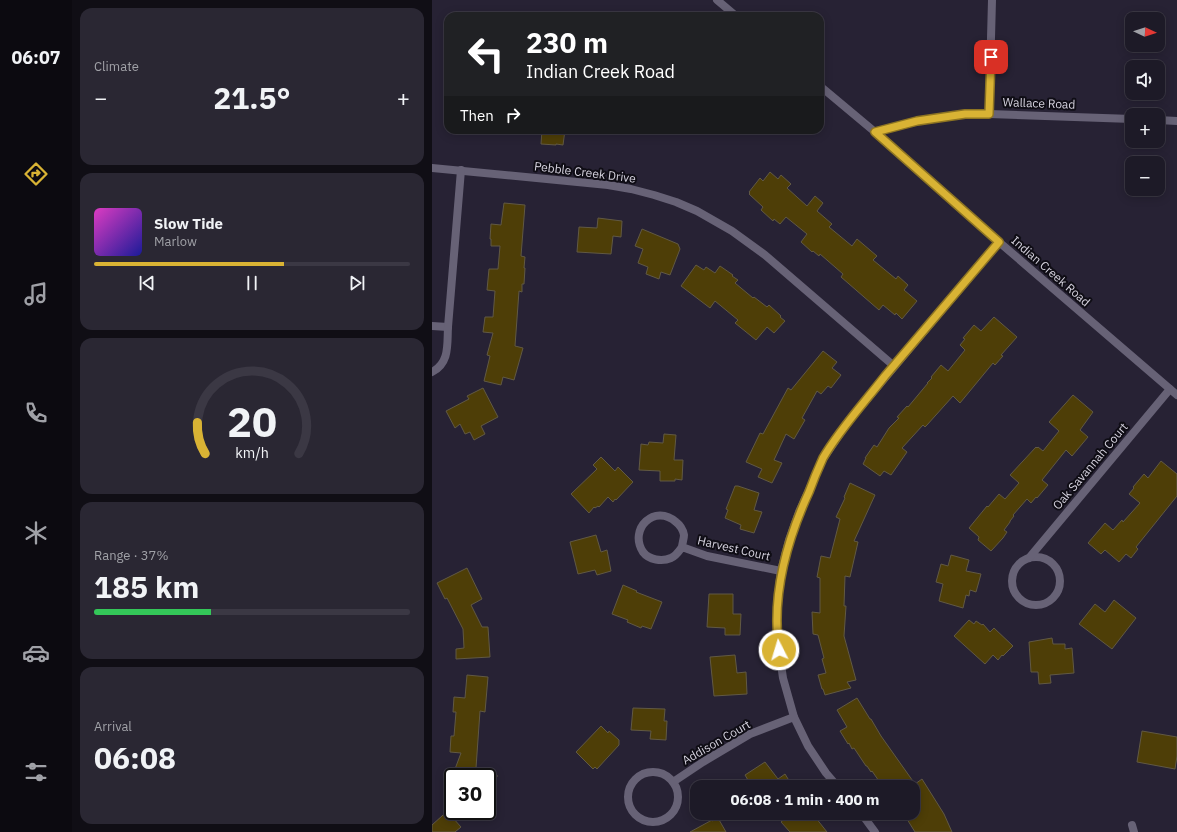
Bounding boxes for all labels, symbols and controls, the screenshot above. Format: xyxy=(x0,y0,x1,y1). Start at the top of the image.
north arrow xyxy=(1125,12,1165,52)
map controls xyxy=(1125,12,1165,196)
text: 230 m xyxy=(526,24,608,61)
icon: left xyxy=(460,28,512,80)
pin xyxy=(974,40,1008,74)
text: 06:07 xyxy=(11,46,61,69)
icon: arrive xyxy=(980,46,1002,68)
text: Climate xyxy=(94,58,139,75)
text: Indian Creek Road xyxy=(526,60,675,83)
button: sound xyxy=(1125,60,1165,100)
text: 21.5° xyxy=(213,78,291,117)
text: − xyxy=(94,83,107,112)
text: + xyxy=(397,83,410,112)
street label: Wallace Road xyxy=(1002,94,1076,112)
icon: right xyxy=(502,104,524,126)
text: Then xyxy=(460,106,494,125)
button: + xyxy=(1125,108,1165,148)
button: − xyxy=(1125,156,1165,196)
street label: Pebble Creek Drive xyxy=(533,158,637,186)
icon: directions xyxy=(22,160,50,188)
text: Slow Tide xyxy=(154,214,223,233)
text: Marlow xyxy=(154,233,197,250)
street label: Indian Creek Road xyxy=(1009,233,1093,309)
icon: previous xyxy=(136,272,158,294)
icon: pause xyxy=(241,272,263,294)
icon: next xyxy=(346,272,368,294)
icon: music xyxy=(22,280,50,308)
text: 20 xyxy=(227,394,277,448)
icon: phone xyxy=(22,399,50,427)
street label: Oak Savannah Court xyxy=(1049,419,1131,513)
text: km/h xyxy=(235,443,269,462)
icon: climate xyxy=(22,519,50,547)
street label: Harvest Court xyxy=(696,532,772,564)
text: Range · 37% xyxy=(94,547,168,564)
text: 185 km xyxy=(94,567,199,606)
position arrow xyxy=(758,629,800,671)
icon: car xyxy=(22,639,50,667)
street label: Addison Court xyxy=(679,716,753,768)
text: Arrival xyxy=(94,718,132,735)
text: 06:08 xyxy=(94,738,176,777)
icon: filters xyxy=(22,758,50,786)
speed limit sign: 30 xyxy=(444,768,496,820)
text: 06:08 · 1 min · 400 m xyxy=(731,790,879,809)

